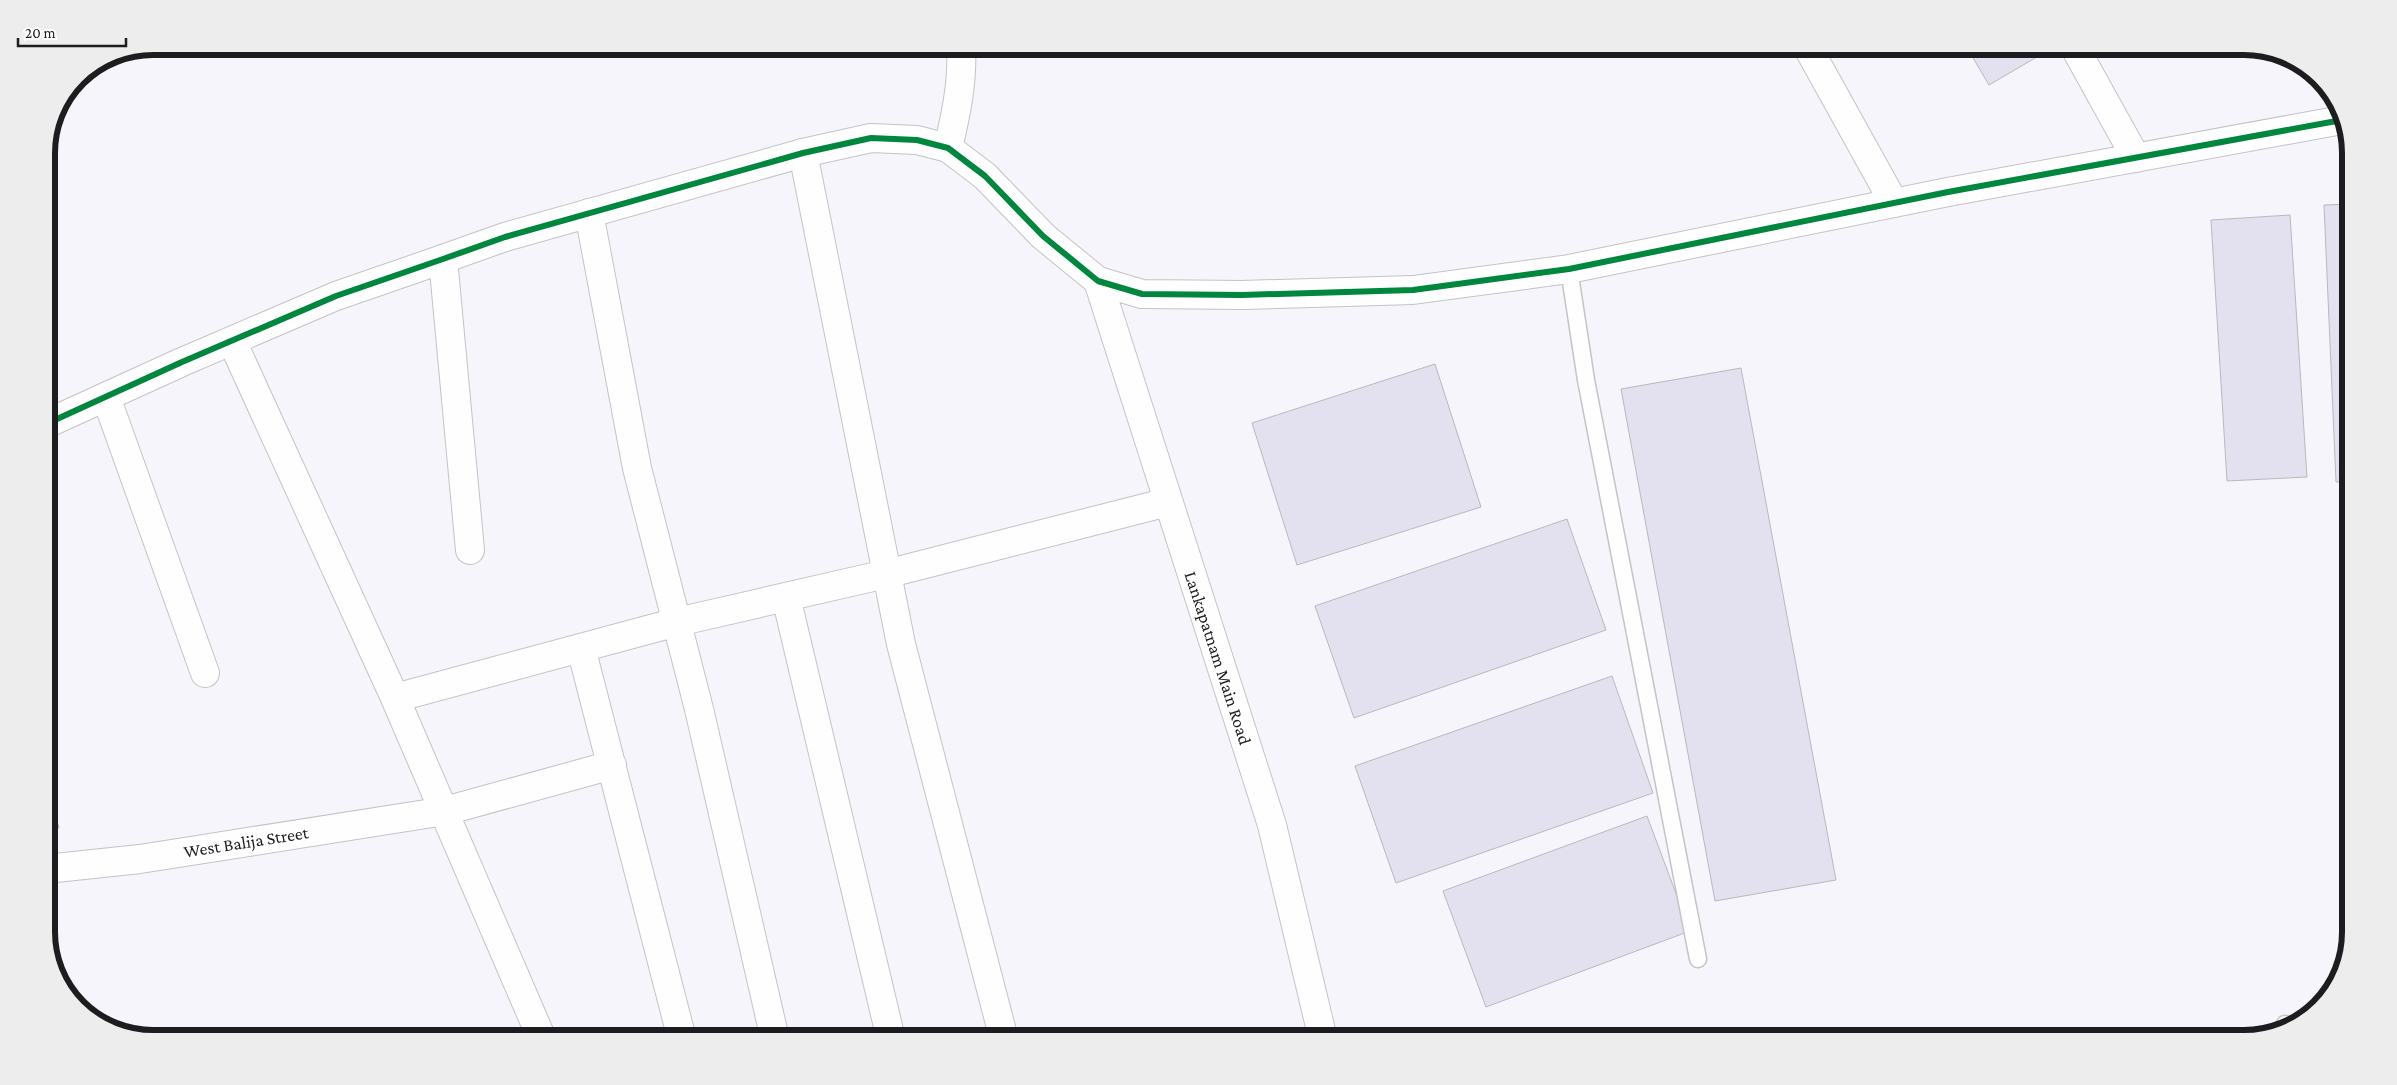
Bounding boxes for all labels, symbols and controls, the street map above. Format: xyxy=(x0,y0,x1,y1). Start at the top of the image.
scale bar xyxy=(18,15,125,47)
text: 20 m xyxy=(25,25,56,41)
street label: Lankapatnam Main Road xyxy=(1181,569,1256,748)
street label: West Balija Street xyxy=(182,822,311,863)

